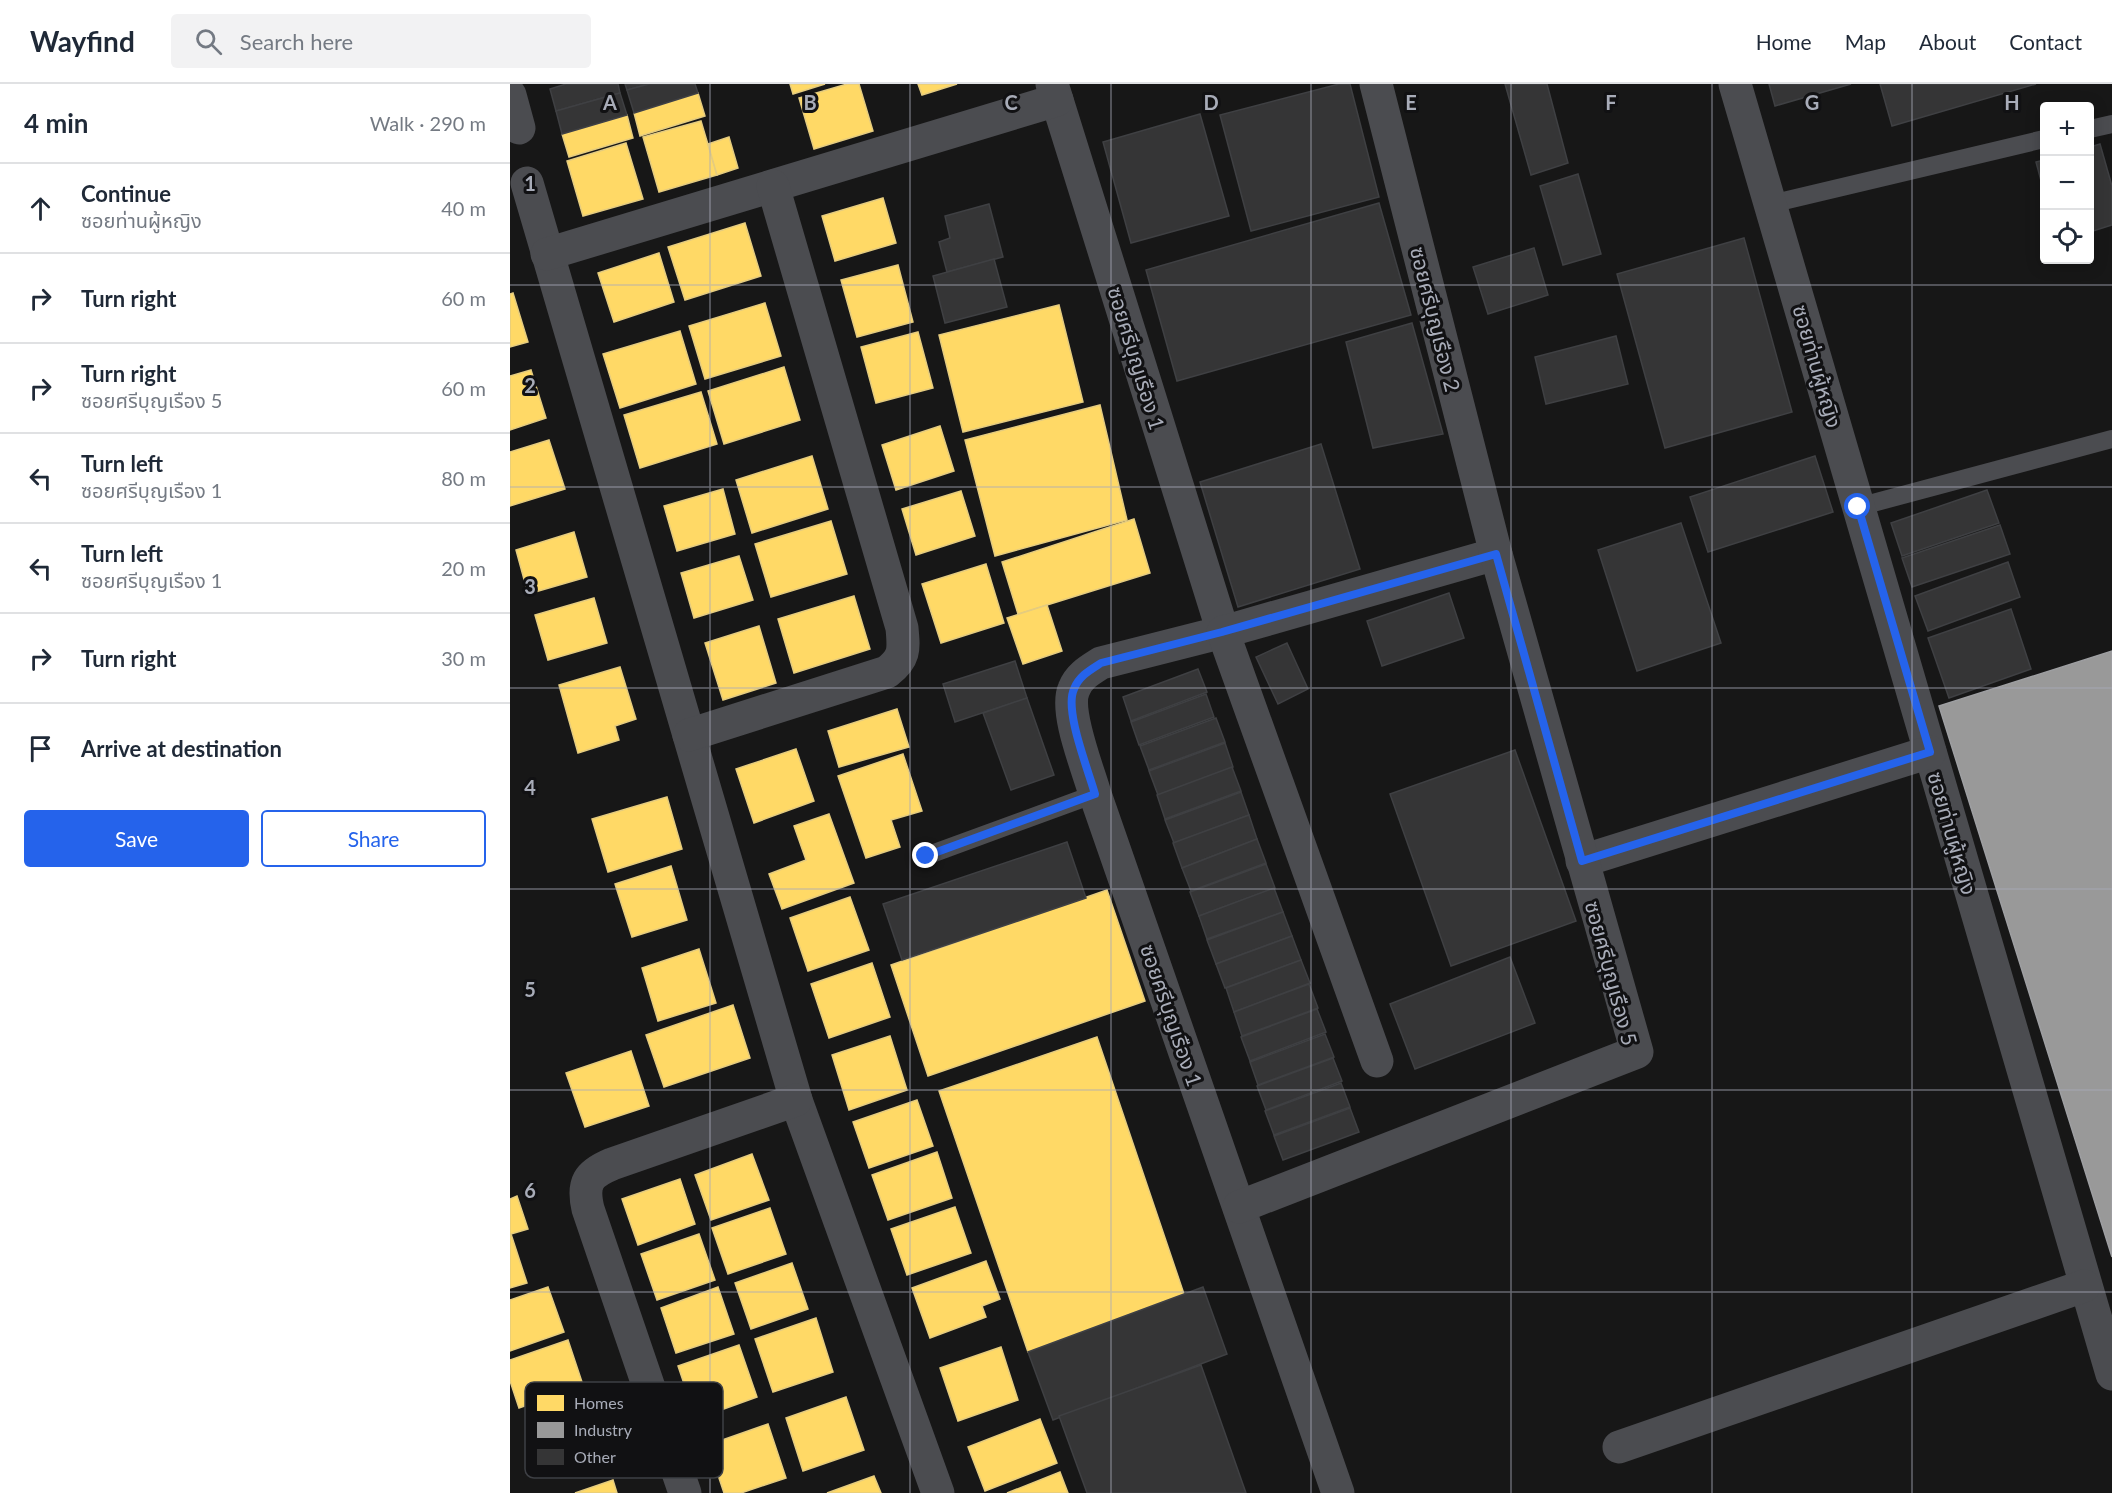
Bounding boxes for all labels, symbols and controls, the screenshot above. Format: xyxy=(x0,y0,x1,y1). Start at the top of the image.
search box xyxy=(171,14,591,68)
text: Wayfind xyxy=(30,24,135,58)
icon: search xyxy=(192,25,225,58)
text: Search here xyxy=(240,28,353,55)
text: Home xyxy=(1756,29,1812,54)
text: Map xyxy=(1845,29,1886,54)
text: About xyxy=(1919,29,1976,54)
text: Contact xyxy=(2009,29,2082,54)
text: A xyxy=(602,90,617,114)
text: B xyxy=(803,90,817,114)
text: C xyxy=(1004,90,1018,114)
text: D xyxy=(1203,90,1219,114)
text: E xyxy=(1405,90,1417,114)
text: F xyxy=(1605,90,1617,114)
text: G xyxy=(1805,90,1819,114)
text: H xyxy=(2004,90,2020,114)
map controls xyxy=(2040,102,2094,264)
button: + xyxy=(2040,102,2094,156)
text: 4 min xyxy=(24,107,88,139)
text: Walk · 290 m xyxy=(370,111,486,135)
button: − xyxy=(2040,156,2094,210)
text: 1 xyxy=(524,171,536,195)
text: Continue xyxy=(81,180,171,207)
icon: ahead xyxy=(24,192,57,225)
text: 40 m xyxy=(441,196,486,220)
text: ซอยท่านผู้หญิง xyxy=(81,208,202,232)
button: locate xyxy=(2040,210,2094,264)
street label: ซอยศรีบุญเรือง 2 xyxy=(1404,244,1466,395)
icon: right xyxy=(24,282,57,315)
street label: ซอยศรีบุญเรือง 1 xyxy=(1101,283,1171,433)
text: Turn right xyxy=(81,285,176,312)
text: 60 m xyxy=(441,286,486,310)
street label: ซอยท่านผู้หญิง xyxy=(1787,302,1847,431)
text: Turn right xyxy=(81,360,176,387)
icon: right xyxy=(24,372,57,405)
text: 2 xyxy=(524,373,536,397)
text: 60 m xyxy=(441,376,486,400)
text: ซอยศรีบุญเรือง 5 xyxy=(81,388,222,412)
text: Turn left xyxy=(81,450,163,477)
icon: left xyxy=(24,462,57,495)
text: 80 m xyxy=(441,466,486,490)
text: ซอยศรีบุญเรือง 1 xyxy=(81,478,222,502)
route start xyxy=(1844,493,1870,519)
text: Turn left xyxy=(81,540,163,567)
icon: left xyxy=(24,552,57,585)
text: 20 m xyxy=(441,556,486,580)
text: ซอยศรีบุญเรือง 1 xyxy=(81,568,222,592)
text: 3 xyxy=(524,574,536,598)
icon: right xyxy=(24,642,57,675)
text: Turn right xyxy=(81,645,176,672)
text: 30 m xyxy=(441,646,486,670)
icon: arrive xyxy=(24,732,57,765)
text: Arrive at destination xyxy=(81,735,282,762)
street label: ซอยท่านผู้หญิง xyxy=(1922,769,1982,898)
text: 4 xyxy=(524,775,536,799)
button: Save xyxy=(24,810,249,867)
button: Share xyxy=(261,810,486,867)
route end xyxy=(912,842,938,868)
street label: ซอยศรีบุญเรือง 5 xyxy=(1579,898,1643,1048)
street label: ซอยศรีบุญเรือง 1 xyxy=(1134,941,1208,1090)
text: 5 xyxy=(524,977,536,1001)
text: 6 xyxy=(524,1178,536,1202)
legend xyxy=(525,1382,723,1478)
text: Homes xyxy=(574,1393,624,1412)
text: Industry xyxy=(574,1420,633,1439)
text: Other xyxy=(574,1447,616,1466)

